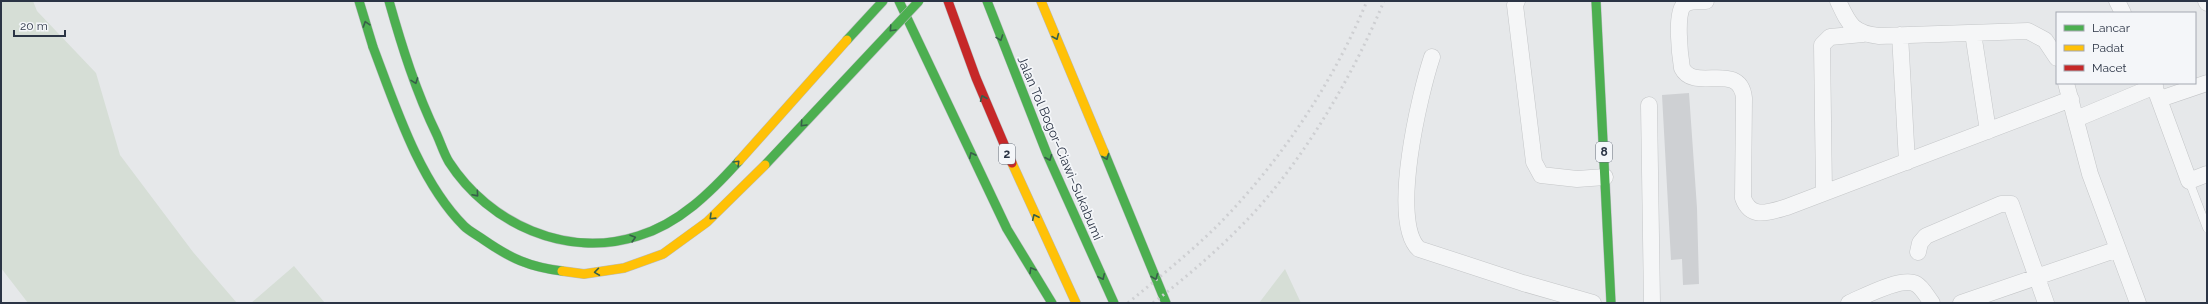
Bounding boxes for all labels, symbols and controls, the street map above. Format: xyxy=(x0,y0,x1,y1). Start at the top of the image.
scale bar xyxy=(14,12,65,38)
legend xyxy=(2056,12,2196,84)
text: 20 m xyxy=(20,19,48,33)
one-way arrow xyxy=(362,21,371,28)
text: Lancar xyxy=(2092,21,2131,35)
one-way arrow xyxy=(890,25,897,32)
one-way arrow xyxy=(1051,33,1059,40)
one-way arrow xyxy=(995,34,1004,41)
text: Padat xyxy=(2092,41,2124,55)
street label: Jalan Tol Bogor–Ciawi–Sukabumi xyxy=(1014,54,1106,242)
text: Macet xyxy=(2092,61,2127,75)
one-way arrow xyxy=(410,78,418,85)
one-way arrow xyxy=(980,95,988,102)
one-way arrow xyxy=(800,119,808,127)
road number: 8 xyxy=(1596,142,1612,162)
road number: 2 xyxy=(999,144,1015,164)
one-way arrow xyxy=(969,151,977,159)
one-way arrow xyxy=(1101,152,1109,160)
one-way arrow xyxy=(1044,155,1052,162)
one-way arrow xyxy=(732,160,740,168)
one-way arrow xyxy=(472,190,479,197)
one-way arrow xyxy=(709,213,717,220)
one-way arrow xyxy=(1032,214,1040,222)
one-way arrow xyxy=(630,234,637,243)
one-way arrow xyxy=(594,267,600,276)
one-way arrow xyxy=(1029,267,1037,274)
one-way arrow xyxy=(1097,273,1105,280)
one-way arrow xyxy=(1150,273,1158,281)

